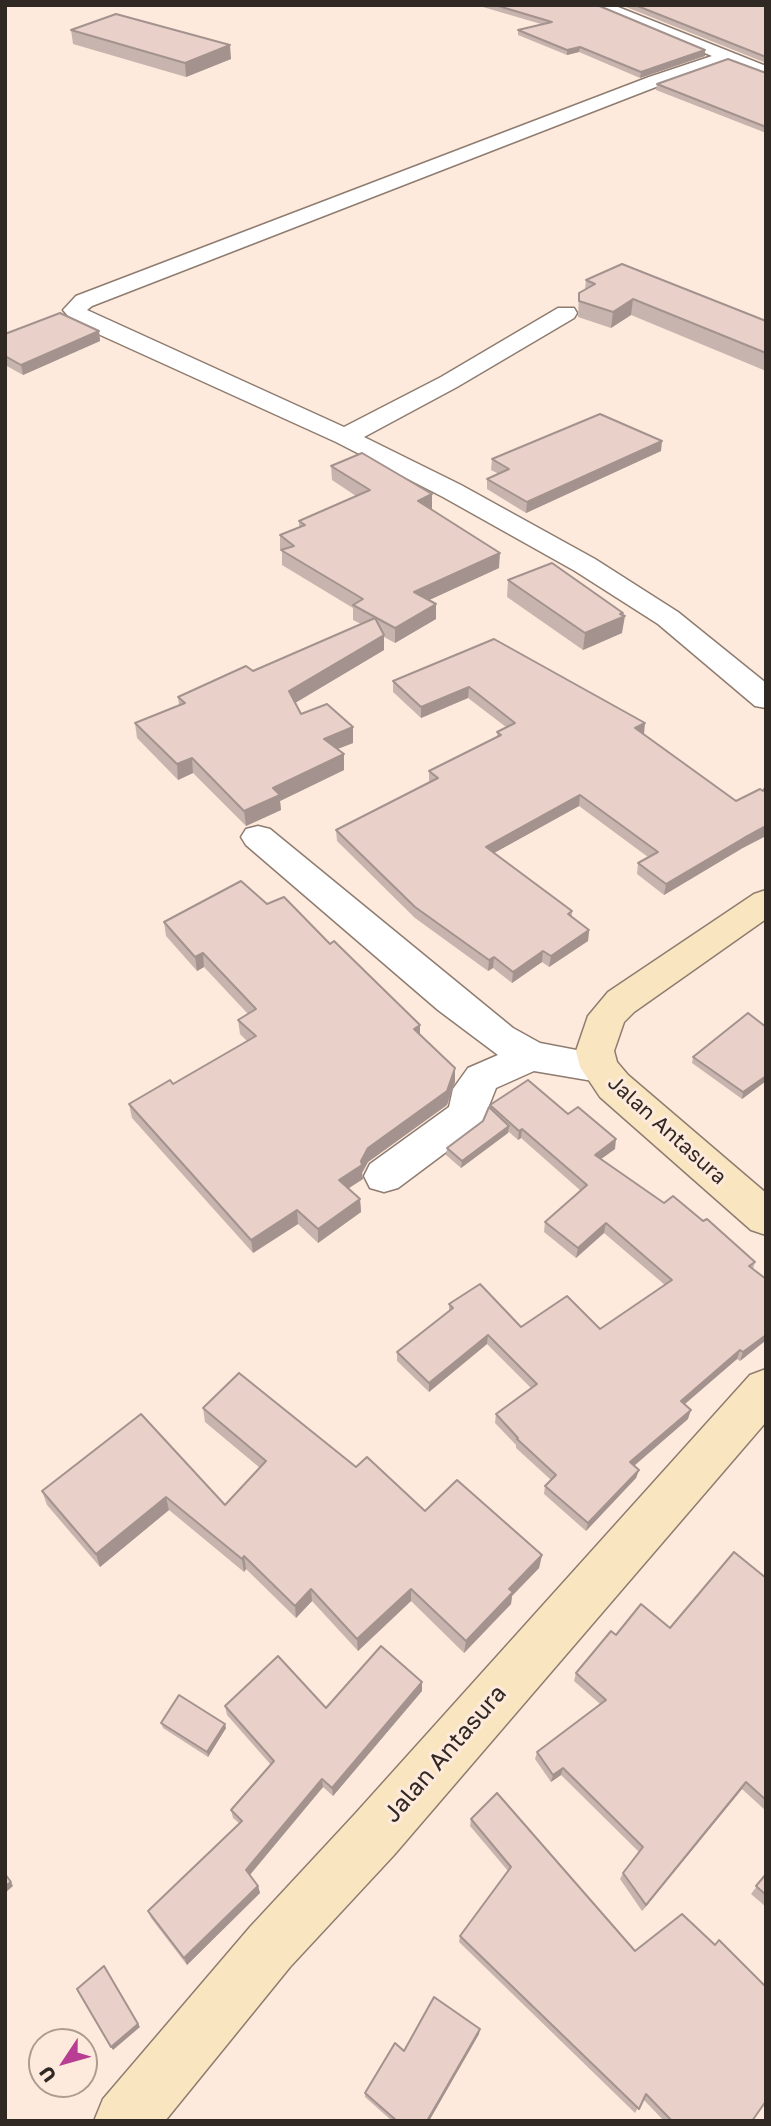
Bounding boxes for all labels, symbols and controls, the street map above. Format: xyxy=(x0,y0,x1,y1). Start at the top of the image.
street label: Jalan Antasura xyxy=(602,1070,732,1190)
street label: Jalan Antasura xyxy=(378,1679,512,1829)
north arrow xyxy=(28,2028,98,2098)
text: U xyxy=(34,2062,61,2087)

